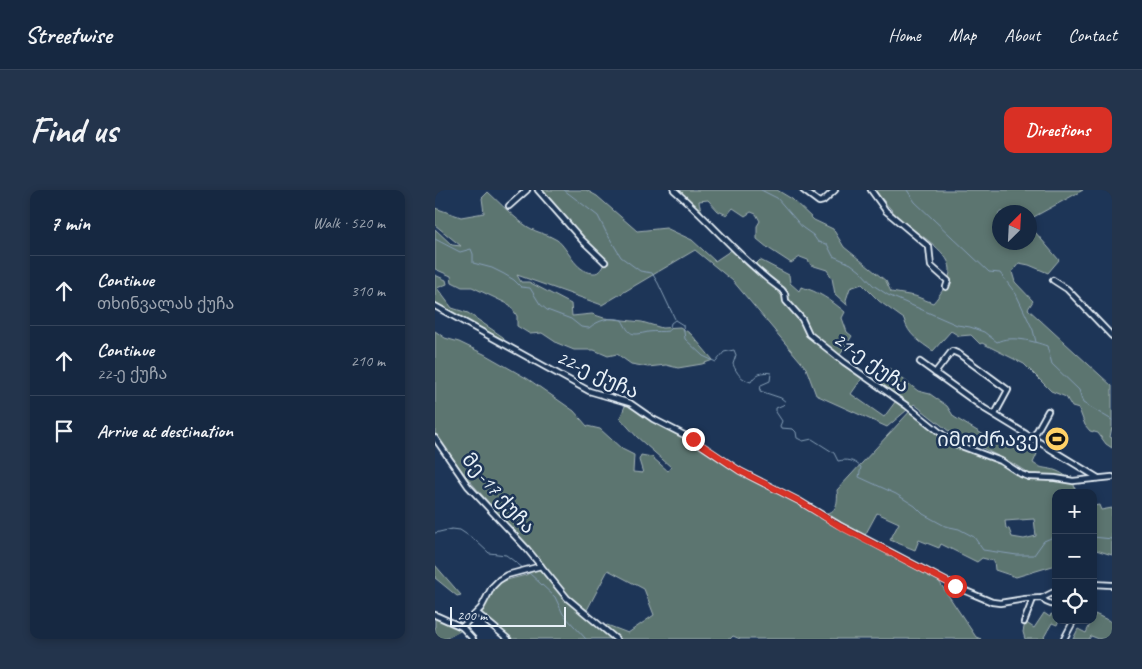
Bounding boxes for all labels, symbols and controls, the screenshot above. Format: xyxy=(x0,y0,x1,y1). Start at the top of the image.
text: Streetwise xyxy=(25,20,111,50)
text: Home xyxy=(888,24,921,46)
text: Map xyxy=(949,24,976,46)
text: About xyxy=(1004,24,1040,46)
text: Contact xyxy=(1068,24,1117,46)
button: Directions xyxy=(1004,107,1112,153)
text: Find us xyxy=(30,108,117,153)
north arrow xyxy=(992,205,1037,250)
text: 7 min xyxy=(50,210,90,236)
text: Walk · 520 m xyxy=(313,213,385,233)
text: Continue xyxy=(97,268,154,292)
icon: ahead xyxy=(50,277,78,305)
text: 310 m xyxy=(351,281,385,301)
text: თხინვალას ქუჩა xyxy=(97,294,234,314)
street label: 21-ე ქუჩა xyxy=(829,326,915,398)
text: Continue xyxy=(97,338,154,362)
street label: 22-ე ქუჩა xyxy=(553,345,643,404)
icon: ahead xyxy=(50,347,78,375)
text: 210 m xyxy=(351,351,385,371)
text: 22-ე ქუჩა xyxy=(97,364,167,384)
icon: arrive xyxy=(50,417,78,445)
text: Arrive at destination xyxy=(97,419,233,443)
sports icon: იმოძრავე xyxy=(1044,426,1070,452)
place label: იმოძრავე xyxy=(937,427,1039,452)
route end xyxy=(682,428,705,451)
street label: მე-17 ქუჩა xyxy=(457,448,541,539)
map controls xyxy=(1052,489,1097,624)
button: + xyxy=(1052,489,1097,534)
button: − xyxy=(1052,534,1097,579)
route start xyxy=(944,575,967,598)
button: locate xyxy=(1052,579,1097,624)
scale bar xyxy=(450,604,566,627)
text: 200 m xyxy=(457,607,487,624)

